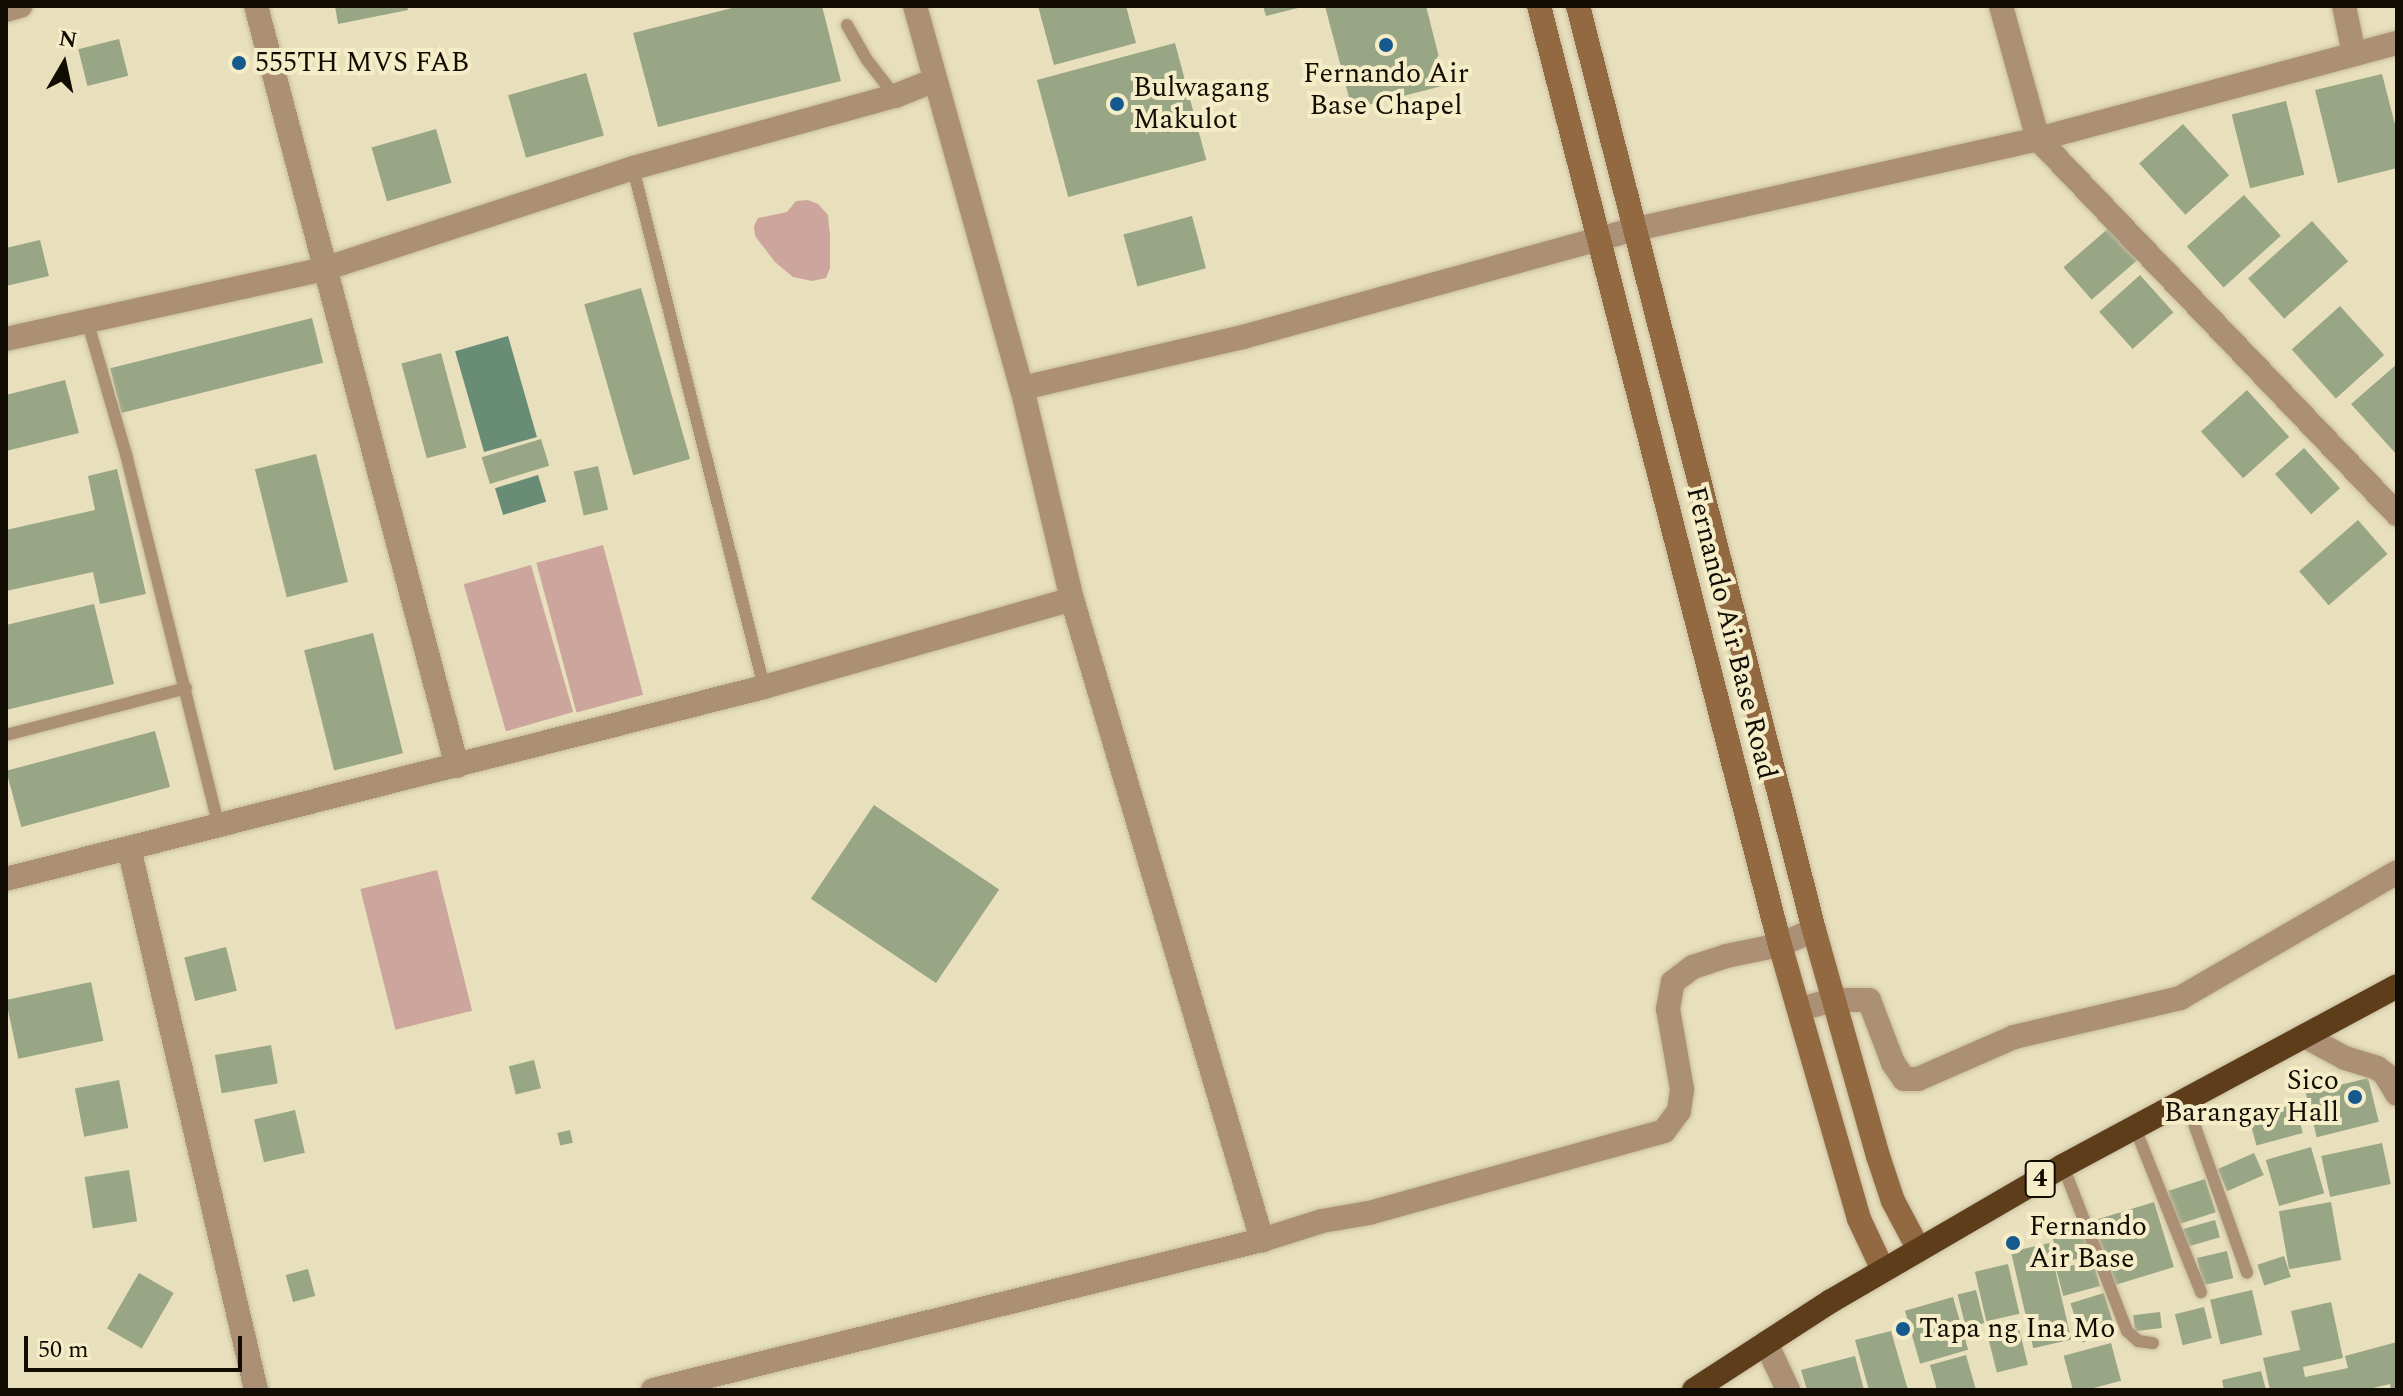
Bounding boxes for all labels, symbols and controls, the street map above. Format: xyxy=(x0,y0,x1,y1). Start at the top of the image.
text: N xyxy=(56,22,79,58)
north arrow xyxy=(24,24,104,104)
marker: Fernando Air Base Chapel xyxy=(1377,36,1395,54)
place label: 555TH MVS FAB xyxy=(255,46,469,80)
marker: 555TH MVS FAB xyxy=(230,54,248,72)
place label: Fernando Air Base Chapel xyxy=(1303,57,1469,123)
place label: Bulwagang Makulot xyxy=(1133,71,1270,137)
marker: Bulwagang Makulot xyxy=(1108,95,1126,113)
street label: Fernando Air Base Road xyxy=(1678,483,1784,783)
place label: Sico Barangay Hall xyxy=(2164,1064,2339,1130)
marker: Sico Barangay Hall xyxy=(2346,1088,2364,1106)
road number: 4 xyxy=(2024,1157,2056,1201)
place label: Fernando Air Base xyxy=(2029,1210,2147,1276)
marker: Fernando Air Base xyxy=(2004,1234,2022,1252)
place label: Tapa ng Ina Mo xyxy=(1919,1312,2115,1346)
scale bar xyxy=(28,1320,246,1370)
marker: Tapa ng Ina Mo xyxy=(1894,1320,1912,1338)
text: 50 m xyxy=(38,1332,89,1368)

